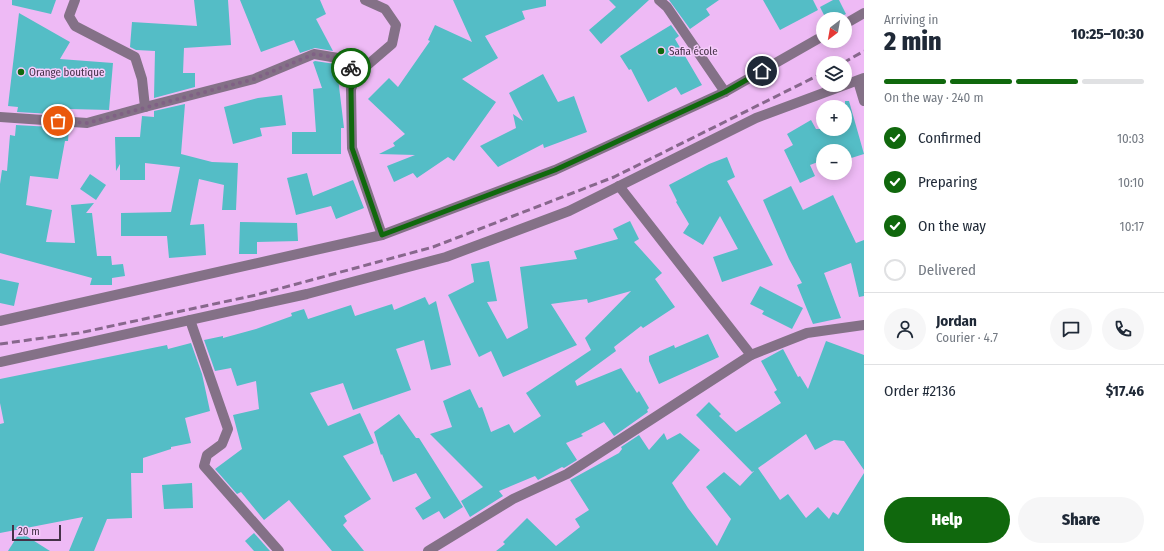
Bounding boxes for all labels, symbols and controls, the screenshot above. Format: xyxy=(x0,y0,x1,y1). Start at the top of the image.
north arrow xyxy=(816,12,852,48)
map controls xyxy=(816,12,852,180)
text: Arriving in xyxy=(884,12,938,27)
text: 10:25–10:30 xyxy=(1071,25,1144,43)
text: 2 min xyxy=(884,26,942,57)
place label: Safia école xyxy=(669,45,718,58)
marker: Safia école xyxy=(656,46,666,56)
courier xyxy=(331,48,371,88)
pin xyxy=(745,54,779,88)
button: layers xyxy=(816,56,852,92)
icon: bike xyxy=(340,57,362,79)
icon: home xyxy=(751,60,773,82)
place label: Orange boutique xyxy=(29,66,104,79)
marker: Orange boutique xyxy=(16,67,26,77)
text: On the way · 240 m xyxy=(884,90,983,105)
button: + xyxy=(816,100,852,136)
pin xyxy=(41,104,75,138)
icon: bag xyxy=(47,110,69,132)
icon: check xyxy=(884,127,906,149)
text: Confirmed xyxy=(918,129,981,147)
text: 10:03 xyxy=(1117,131,1144,146)
button: − xyxy=(816,144,852,180)
icon: check xyxy=(884,171,906,193)
text: Preparing xyxy=(918,173,977,191)
text: 10:10 xyxy=(1118,175,1144,190)
icon: check xyxy=(884,215,906,237)
text: On the way xyxy=(918,217,986,235)
text: 10:17 xyxy=(1120,219,1144,234)
text: Delivered xyxy=(918,261,976,279)
button: person xyxy=(884,308,926,350)
button: chat xyxy=(1050,308,1092,350)
button: phone xyxy=(1102,308,1144,350)
text: Jordan xyxy=(936,312,977,330)
text: Courier · 4.7 xyxy=(936,330,998,345)
text: Order #2136 xyxy=(884,382,956,400)
text: $17.46 xyxy=(1106,382,1144,400)
button: Help xyxy=(884,497,1010,543)
button: Share xyxy=(1018,497,1144,543)
scale bar xyxy=(12,523,61,542)
text: 20 m xyxy=(18,525,40,538)

